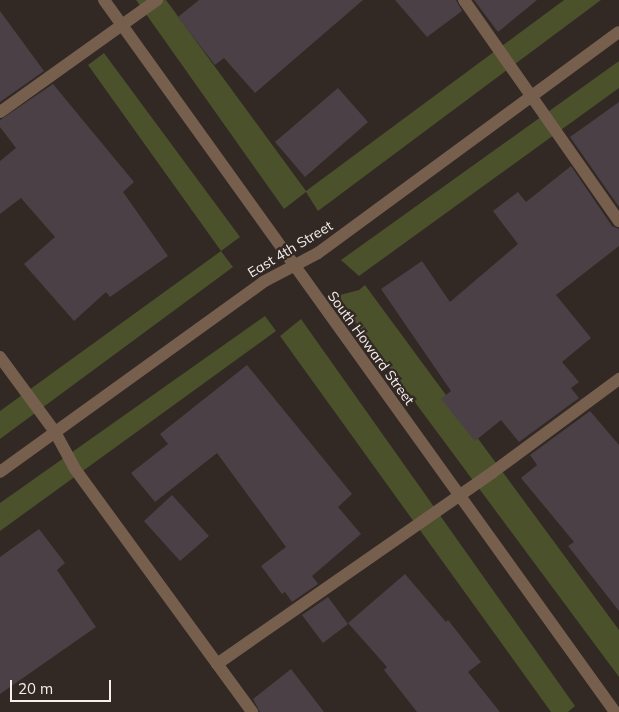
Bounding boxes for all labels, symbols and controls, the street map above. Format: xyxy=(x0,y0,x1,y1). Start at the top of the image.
street label: East 4th Street xyxy=(245,217,335,281)
street label: South Howard Street xyxy=(324,288,418,408)
scale bar xyxy=(12,670,114,702)
text: 20 m xyxy=(18,679,53,698)

